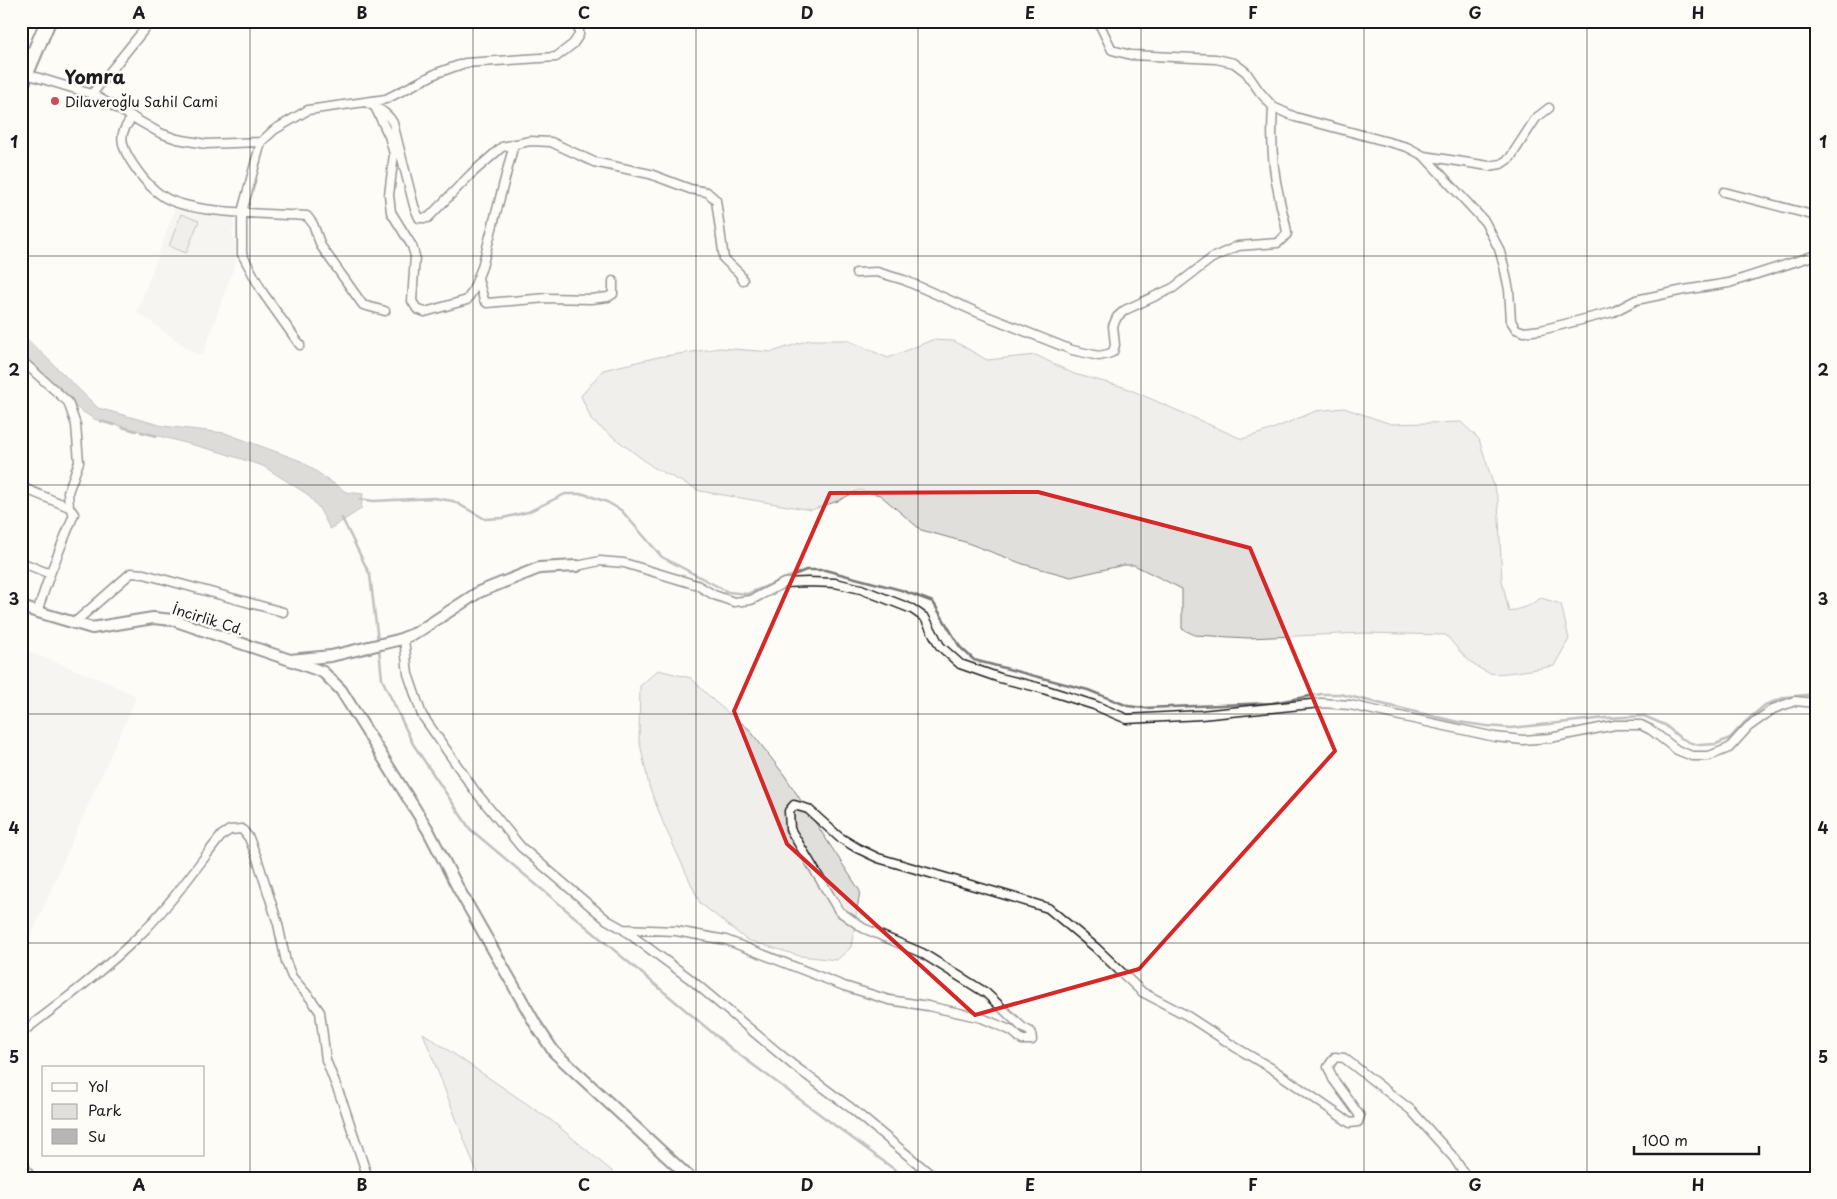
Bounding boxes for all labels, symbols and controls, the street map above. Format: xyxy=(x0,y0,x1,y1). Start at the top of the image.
text: A xyxy=(133,0,146,24)
text: B xyxy=(357,0,368,24)
text: C xyxy=(578,0,590,24)
text: D xyxy=(801,0,813,24)
text: E xyxy=(1025,0,1035,24)
text: F xyxy=(1248,0,1258,24)
text: G xyxy=(1468,0,1482,24)
text: H xyxy=(1692,0,1704,24)
district label: Yomra xyxy=(64,62,126,90)
place label: Dilaveroğlu Sahil Cami xyxy=(65,91,218,112)
marker: Dilaveroğlu Sahil Cami xyxy=(49,95,61,107)
text: 1 xyxy=(10,129,18,153)
text: 1 xyxy=(1819,129,1827,153)
text: 2 xyxy=(8,357,20,381)
text: 2 xyxy=(1817,357,1829,381)
text: 3 xyxy=(9,586,19,610)
text: 3 xyxy=(1818,586,1828,610)
street label: İncirlik Cd. xyxy=(170,598,246,640)
text: 4 xyxy=(9,815,20,839)
text: 4 xyxy=(1818,815,1829,839)
text: 5 xyxy=(9,1044,19,1068)
text: 5 xyxy=(1818,1044,1828,1068)
legend xyxy=(42,1066,205,1156)
text: Yol xyxy=(88,1074,109,1097)
text: Park xyxy=(88,1098,122,1121)
text: Su xyxy=(88,1124,106,1147)
scale bar xyxy=(1634,1124,1760,1156)
text: 100 m xyxy=(1642,1128,1688,1151)
text: A xyxy=(133,1172,146,1196)
text: B xyxy=(357,1172,368,1196)
text: C xyxy=(578,1172,590,1196)
text: D xyxy=(801,1172,813,1196)
text: E xyxy=(1025,1172,1035,1196)
text: F xyxy=(1248,1172,1258,1196)
text: G xyxy=(1468,1172,1482,1196)
text: H xyxy=(1692,1172,1704,1196)

